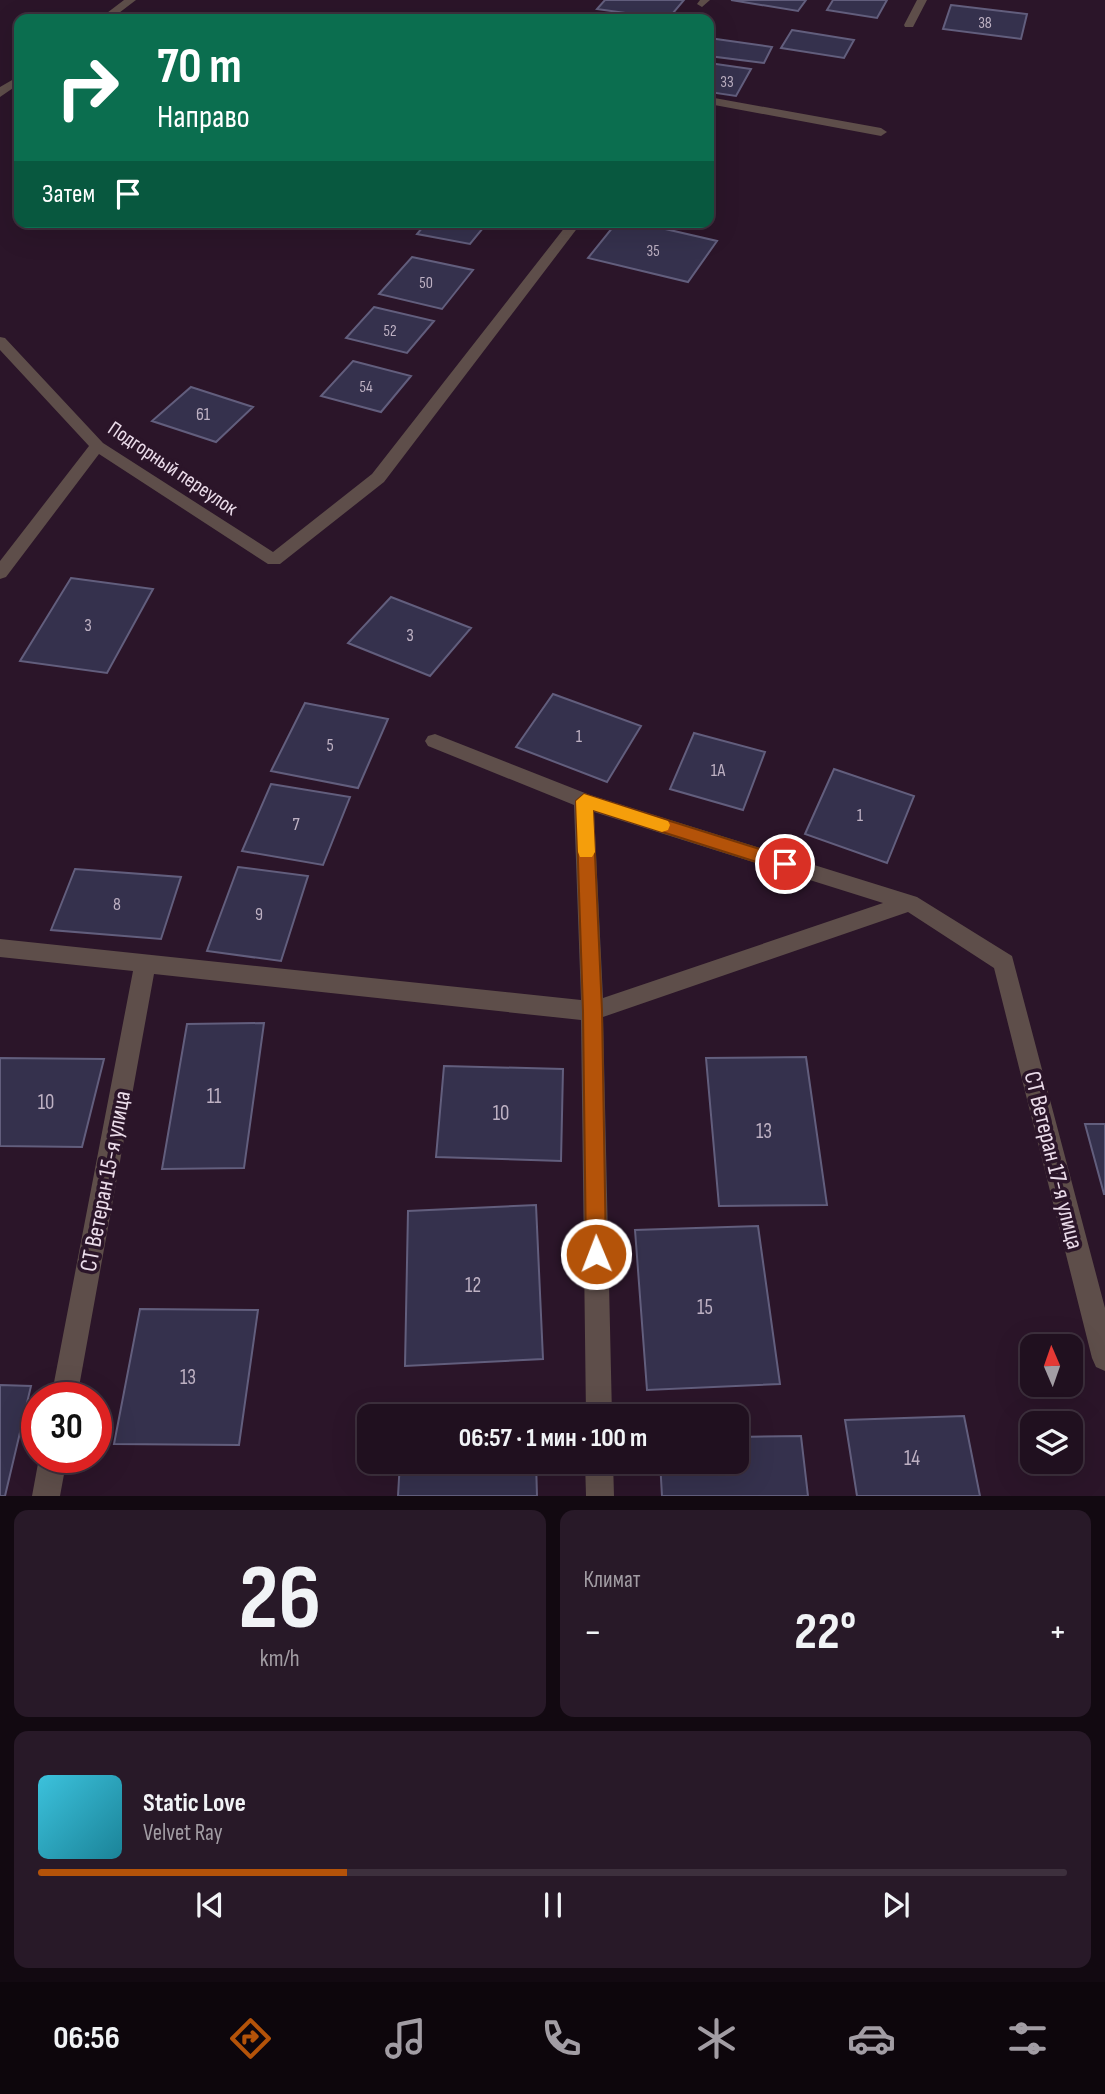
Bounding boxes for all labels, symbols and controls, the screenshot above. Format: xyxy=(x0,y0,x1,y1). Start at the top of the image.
house number: 38 xyxy=(978,14,992,33)
text: 70 m xyxy=(157,38,242,97)
icon: right xyxy=(42,42,133,133)
house number: 33 xyxy=(720,73,734,92)
text: Направо xyxy=(157,98,250,137)
icon: arrive xyxy=(109,175,147,213)
text: Затем xyxy=(42,179,95,210)
house number: 35 xyxy=(646,242,660,261)
house number: 50 xyxy=(419,274,433,293)
house number: 52 xyxy=(383,322,397,341)
house number: 54 xyxy=(359,378,373,397)
house number: 61 xyxy=(196,404,211,425)
street label: Подгорный переулок xyxy=(103,416,242,521)
house number: 3 xyxy=(84,615,92,636)
house number: 3 xyxy=(406,625,414,646)
house number: 1 xyxy=(576,726,583,747)
house number: 5 xyxy=(326,735,334,756)
house number: 1А xyxy=(711,760,725,781)
house number: 1 xyxy=(857,805,864,826)
house number: 7 xyxy=(292,814,300,835)
pin xyxy=(755,834,815,894)
icon: arrive xyxy=(766,845,804,883)
house number: 8 xyxy=(113,894,121,915)
house number: 9 xyxy=(255,904,263,925)
street label: СТ Ветеран 17-я улица xyxy=(1017,1068,1090,1252)
house number: 11 xyxy=(207,1084,222,1109)
street label: СТ Ветеран 15-я улица xyxy=(74,1088,137,1274)
house number: 10 xyxy=(38,1090,54,1115)
house number: 10 xyxy=(493,1101,509,1126)
house number: 13 xyxy=(756,1119,772,1144)
position arrow xyxy=(559,1217,633,1291)
house number: 12 xyxy=(465,1273,481,1298)
house number: 15 xyxy=(697,1295,713,1320)
north arrow xyxy=(1020,1334,1083,1396)
map controls xyxy=(1020,1334,1083,1474)
house number: 13 xyxy=(180,1365,196,1390)
speed limit sign: 30 xyxy=(21,1382,112,1473)
button: layers xyxy=(1020,1411,1083,1474)
text: 06:57 · 1 мин · 100 m xyxy=(459,1423,647,1454)
house number: 14 xyxy=(904,1446,920,1471)
text: 26 xyxy=(238,1545,321,1654)
text: Климат xyxy=(584,1566,641,1594)
text: 22° xyxy=(794,1601,856,1664)
text: − xyxy=(584,1610,602,1655)
text: + xyxy=(1048,1610,1067,1655)
text: km/h xyxy=(260,1645,300,1673)
text: Static Love xyxy=(143,1788,246,1819)
text: Velvet Ray xyxy=(143,1819,223,1847)
icon: previous xyxy=(191,1886,229,1924)
icon: pause xyxy=(534,1886,572,1924)
icon: next xyxy=(877,1886,915,1924)
icon: directions xyxy=(226,2014,275,2063)
icon: music xyxy=(381,2014,430,2063)
icon: phone xyxy=(537,2014,586,2063)
icon: climate xyxy=(692,2014,741,2063)
icon: car xyxy=(847,2014,896,2063)
icon: filters xyxy=(1003,2014,1052,2063)
text: 06:56 xyxy=(53,2019,120,2058)

